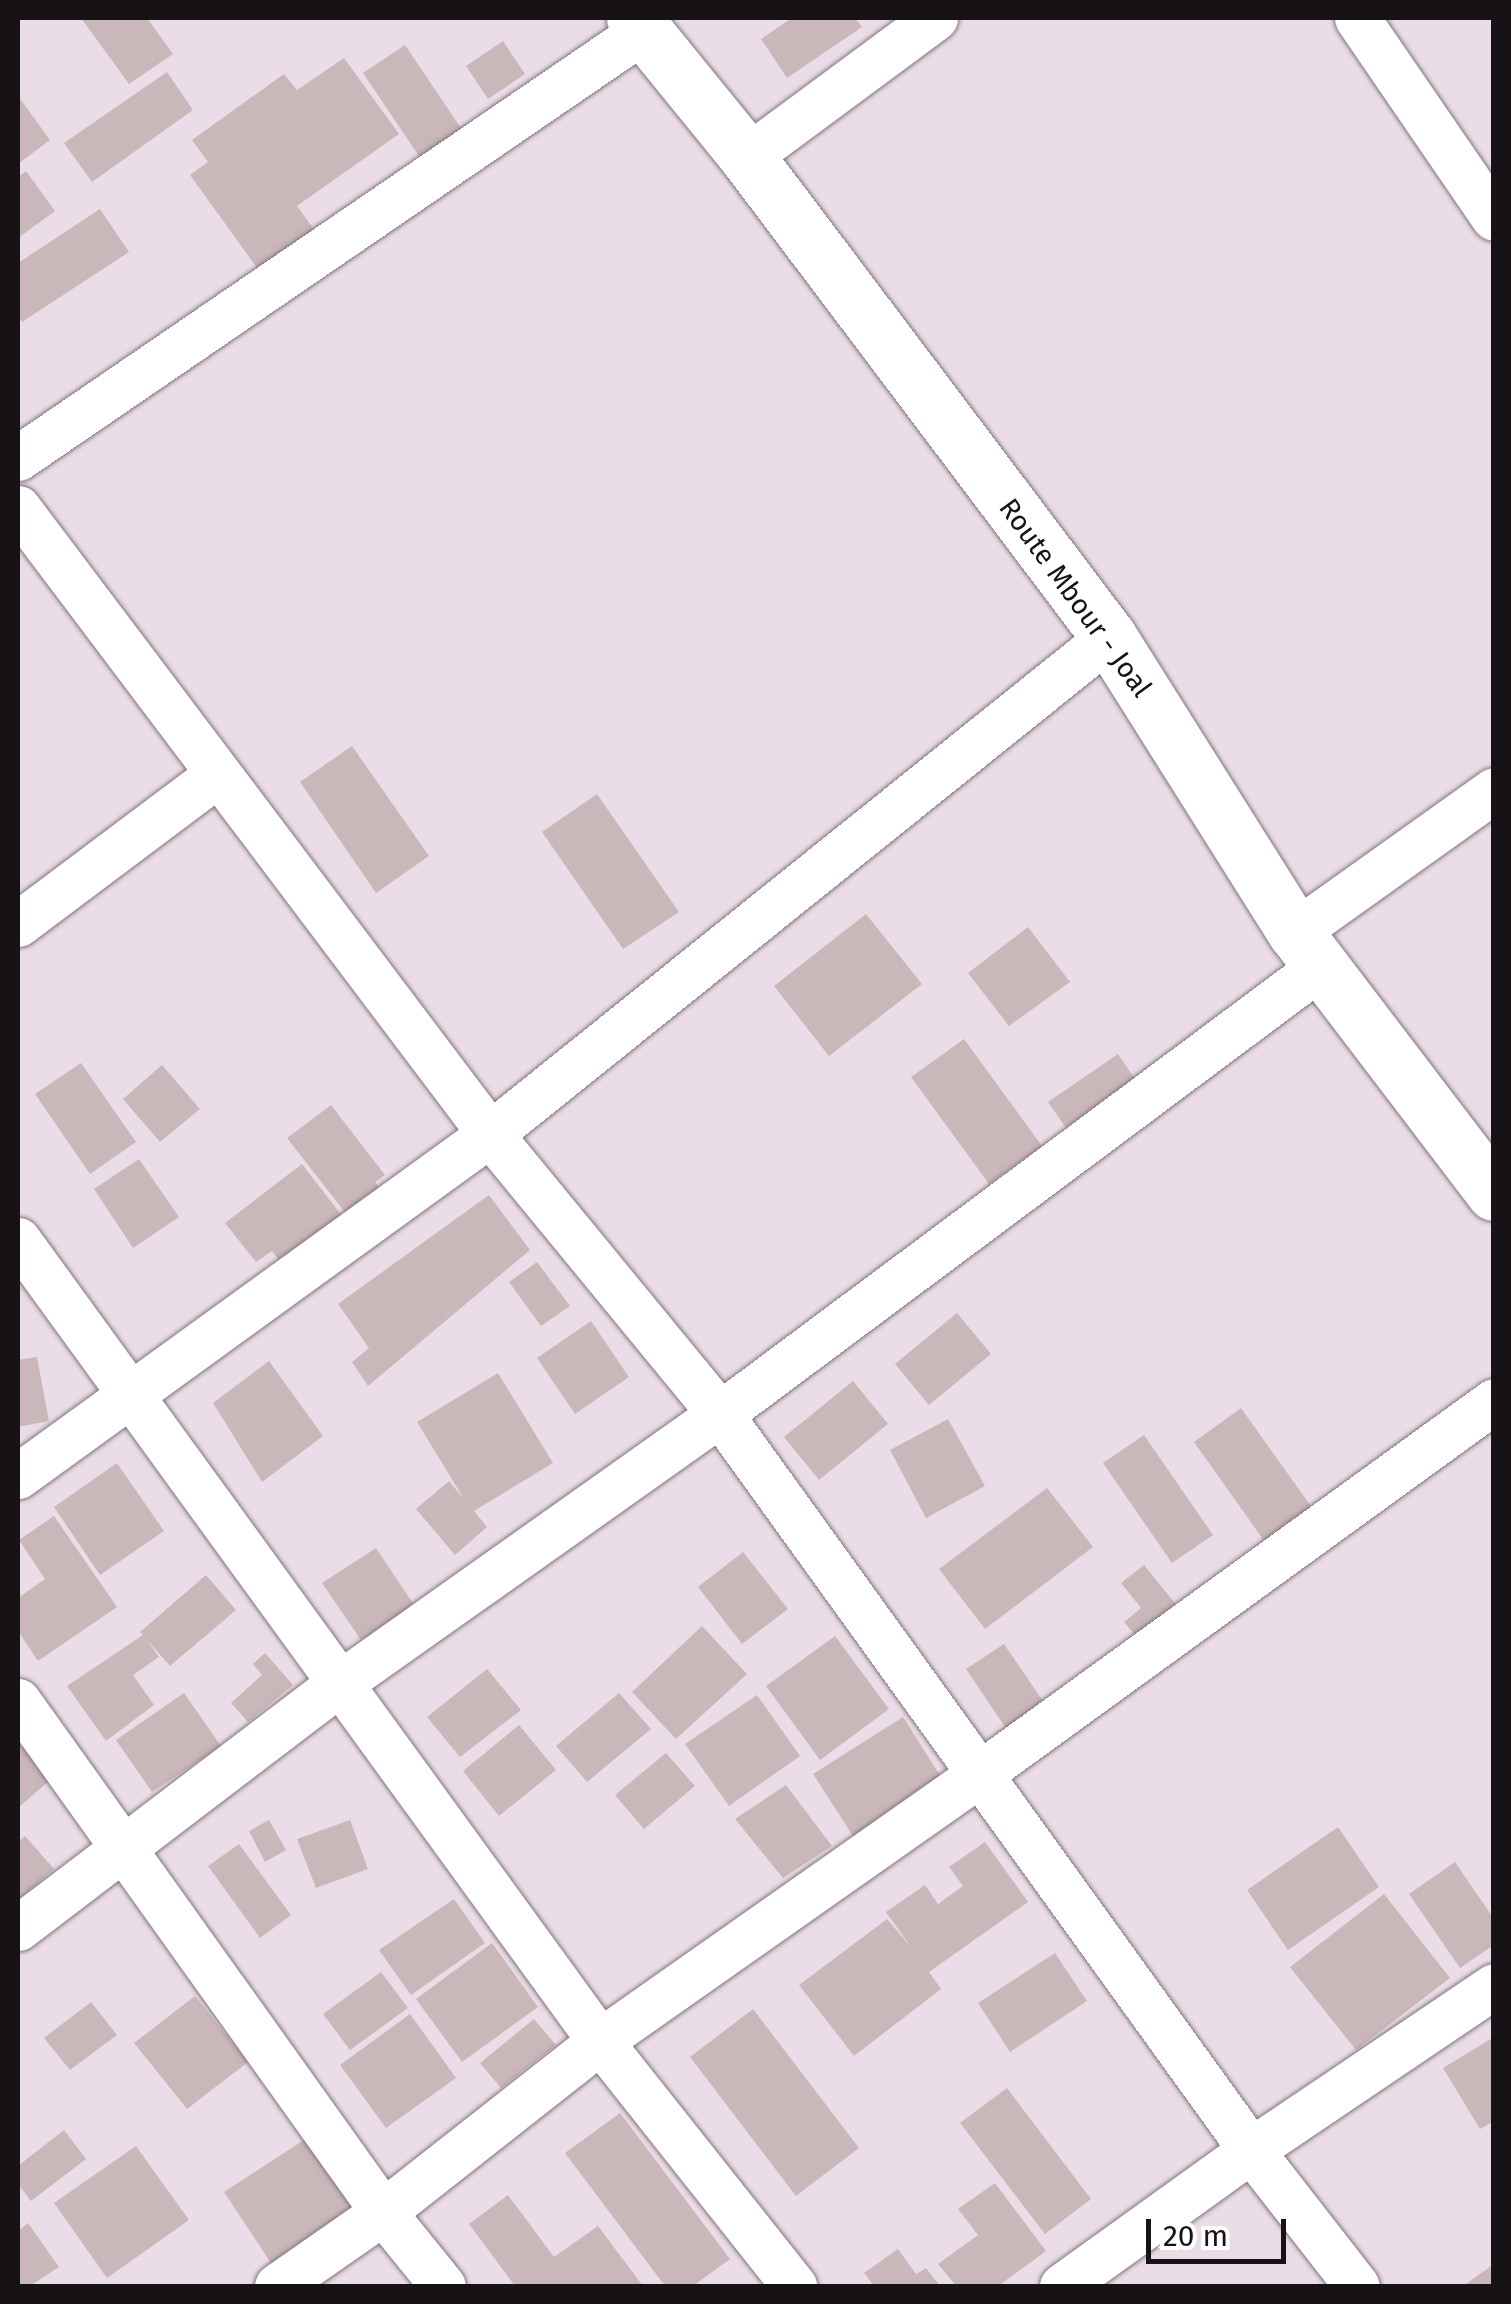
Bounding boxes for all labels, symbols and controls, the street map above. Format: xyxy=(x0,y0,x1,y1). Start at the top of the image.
street label: Route Mbour - Joal xyxy=(992,492,1158,704)
scale bar xyxy=(1151,2199,1291,2261)
text: 20 m xyxy=(1163,2218,1228,2254)

